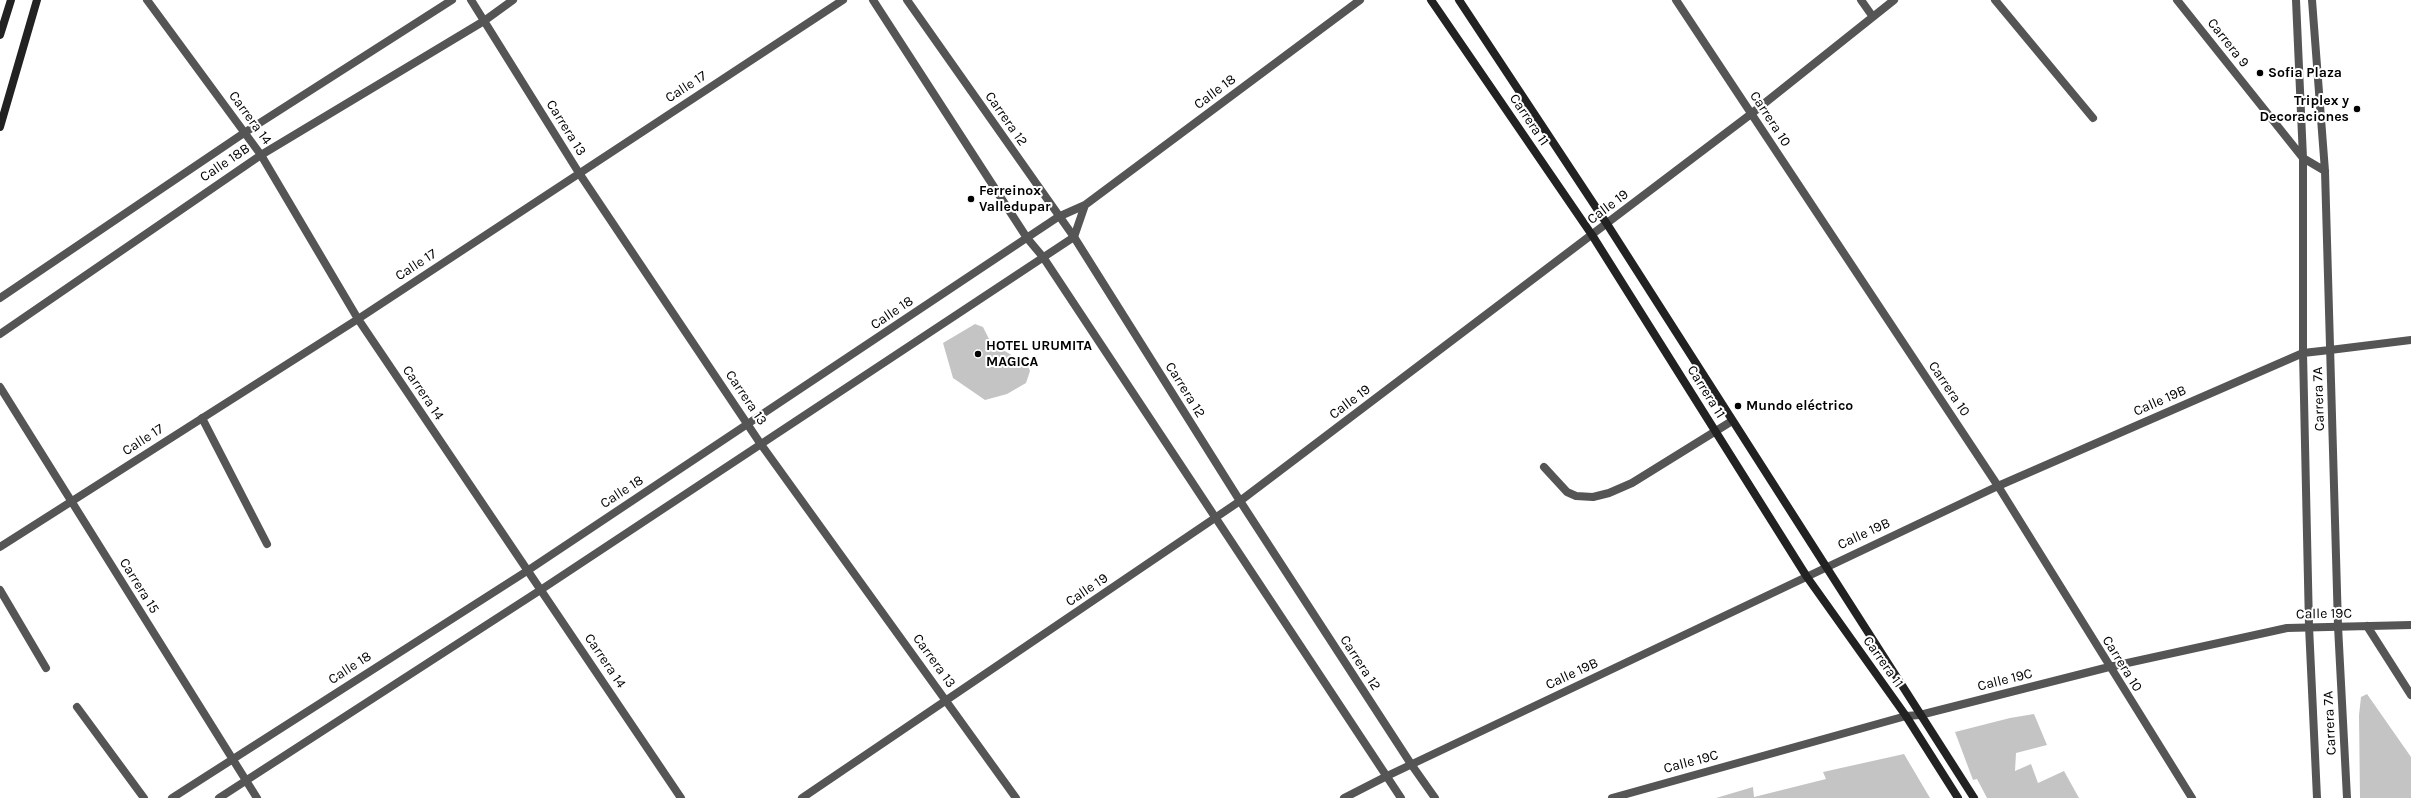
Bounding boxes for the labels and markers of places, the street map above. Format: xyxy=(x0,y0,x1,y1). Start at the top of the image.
place label: Sofia Plaza xyxy=(2268,65,2342,81)
marker: Sofia Plaza xyxy=(2255,68,2265,78)
place label: Triplex y Decoraciones xyxy=(2259,93,2349,126)
marker: Triplex y Decoraciones xyxy=(2352,104,2362,114)
place label: Ferreinox Valledupar xyxy=(979,183,1051,216)
marker: Ferreinox Valledupar xyxy=(966,194,976,204)
place label: HOTEL URUMITA MAGICA xyxy=(986,338,1092,370)
marker: HOTEL URUMITA MAGICA xyxy=(973,349,983,359)
place label: Mundo eléctrico xyxy=(1746,398,1853,414)
marker: Mundo eléctrico xyxy=(1733,401,1743,411)

